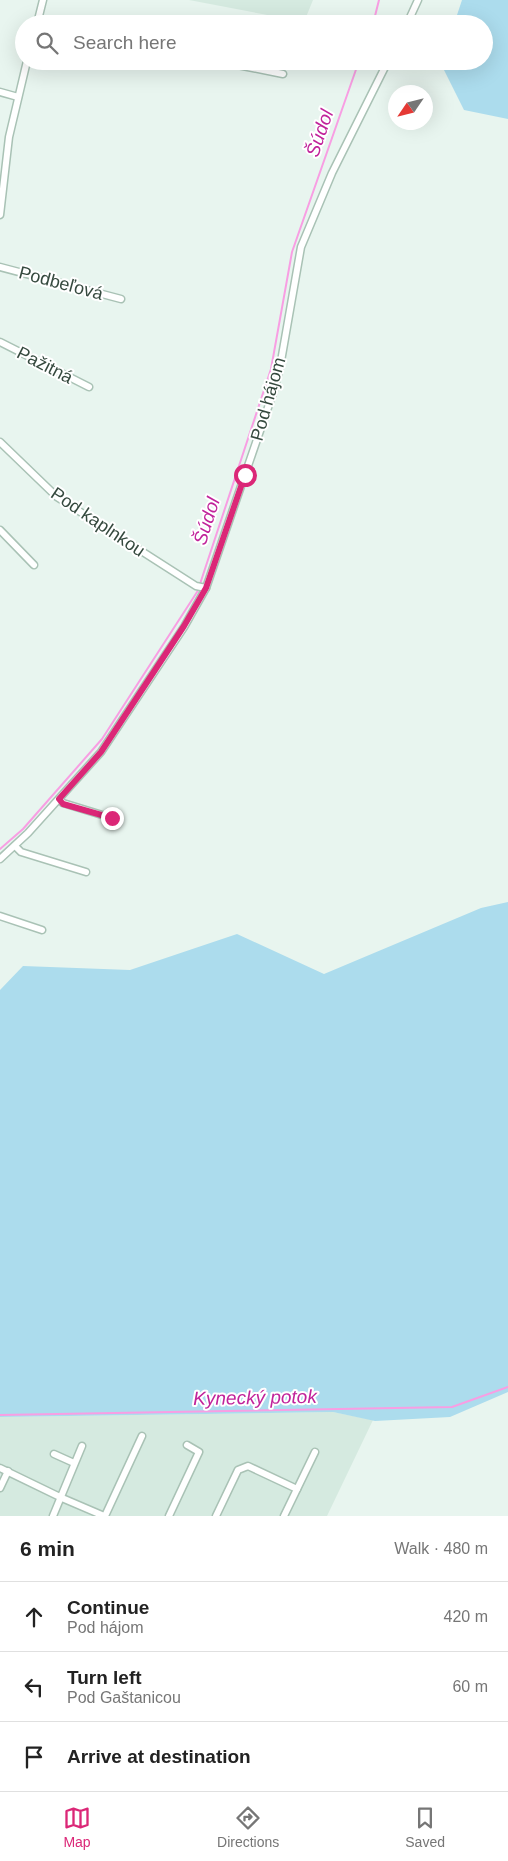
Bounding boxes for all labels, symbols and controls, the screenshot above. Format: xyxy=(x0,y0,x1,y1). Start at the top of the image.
search box xyxy=(15,15,493,70)
icon: search xyxy=(33,29,61,57)
text: Search here xyxy=(73,32,177,53)
north arrow xyxy=(388,85,433,130)
water label: Šúdol xyxy=(302,106,338,160)
street label: Podbeľová xyxy=(17,262,106,304)
street label: Pažitná xyxy=(14,342,77,388)
street label: Pod hájom xyxy=(247,355,289,443)
route start xyxy=(234,464,257,487)
street label: Pod kaplnkou xyxy=(47,483,149,561)
water label: Šúdol xyxy=(189,494,224,548)
route end xyxy=(101,807,124,830)
water label: Kynecký potok xyxy=(193,1386,318,1409)
text: 6 min xyxy=(20,1537,75,1560)
text: Walk · 480 m xyxy=(394,1540,488,1557)
text: Continue xyxy=(67,1597,149,1618)
icon: ahead xyxy=(20,1603,48,1631)
text: 420 m xyxy=(444,1608,488,1625)
text: Pod hájom xyxy=(67,1619,144,1636)
text: Turn left xyxy=(67,1667,142,1688)
icon: left xyxy=(20,1673,48,1701)
text: 60 m xyxy=(452,1678,488,1695)
text: Pod Gaštanicou xyxy=(67,1689,181,1706)
icon: arrive xyxy=(20,1743,48,1771)
text: Arrive at destination xyxy=(67,1746,251,1767)
tab: Map xyxy=(63,1804,91,1850)
tab: Directions xyxy=(217,1804,279,1850)
tab: Saved xyxy=(405,1804,445,1850)

